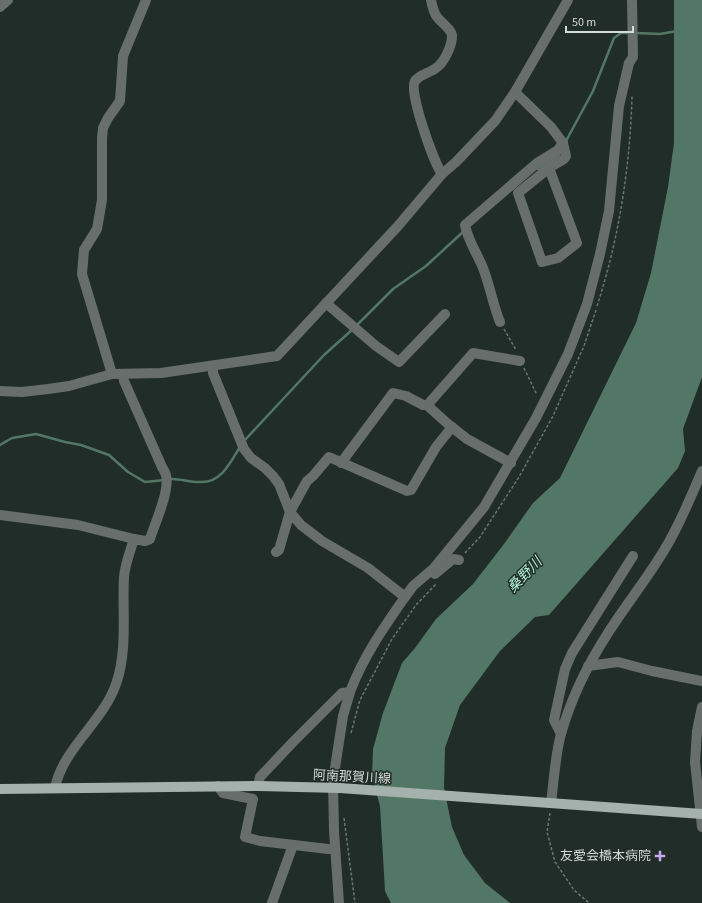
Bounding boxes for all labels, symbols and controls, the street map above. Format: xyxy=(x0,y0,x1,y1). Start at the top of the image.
scale bar xyxy=(566,8,633,34)
text: 50 m xyxy=(572,14,596,31)
water label: 桑野川 xyxy=(503,552,548,597)
street label: 阿南那賀川線 xyxy=(313,766,391,788)
place label: 友愛会橋本病院 xyxy=(560,847,651,865)
marker: 友愛会橋本病院 xyxy=(654,850,666,862)

